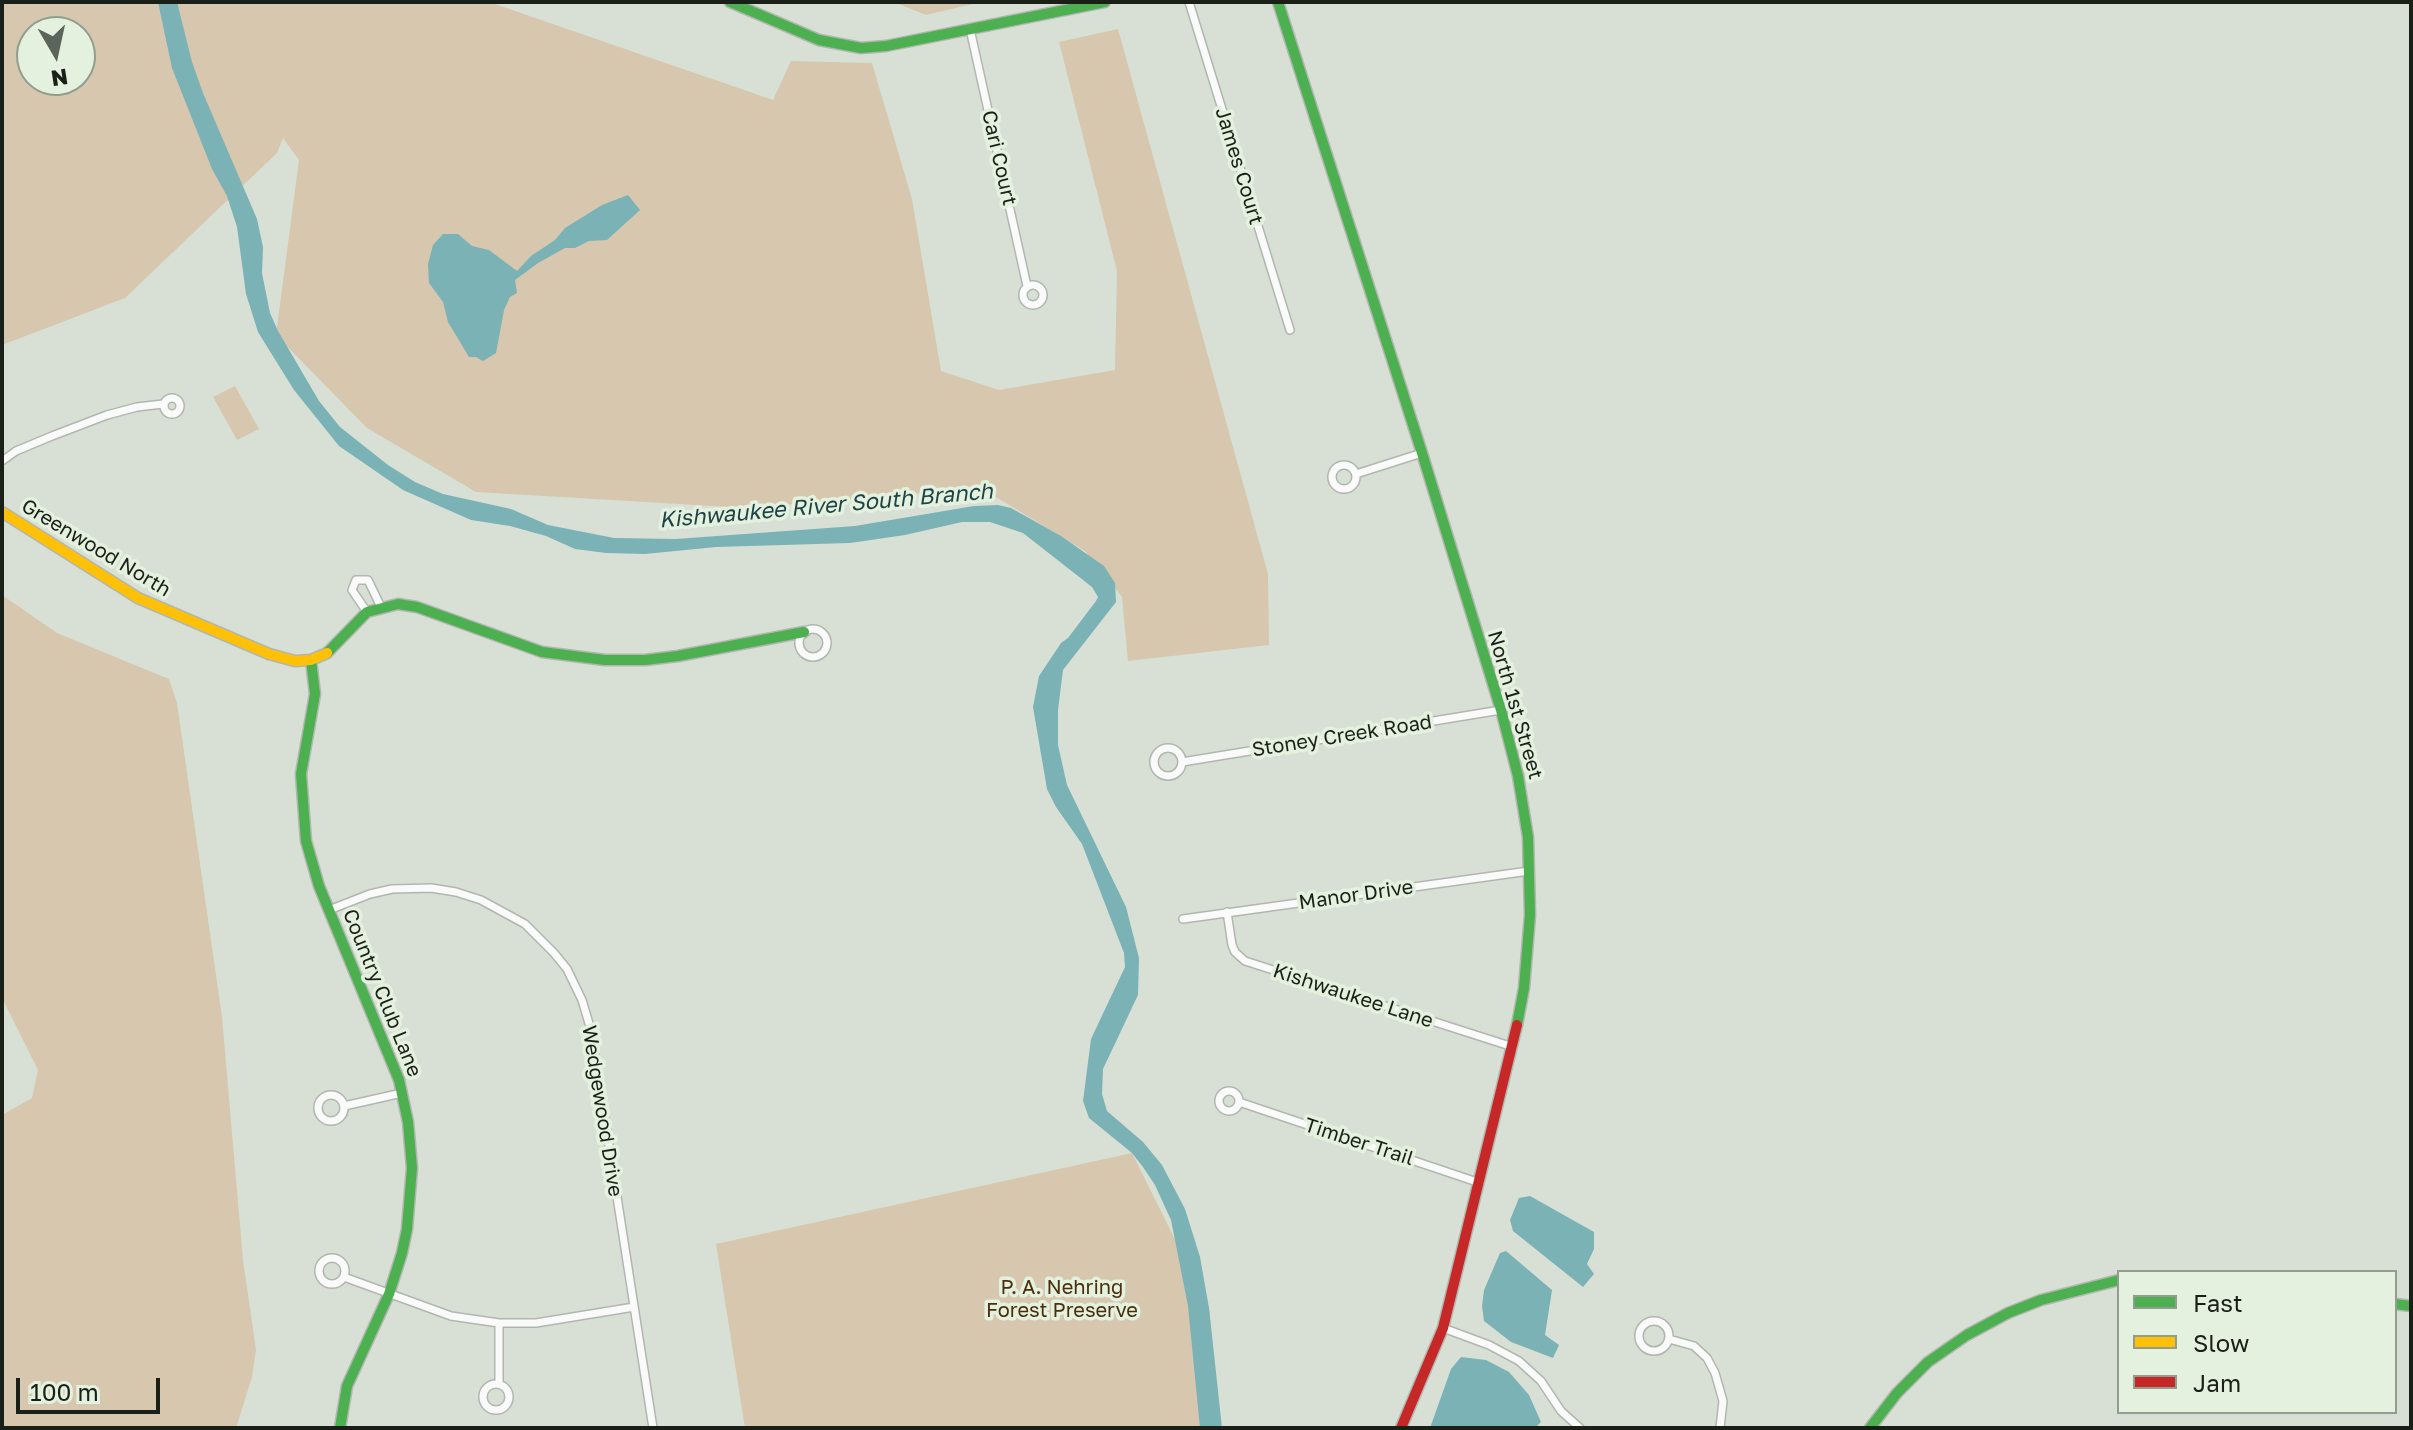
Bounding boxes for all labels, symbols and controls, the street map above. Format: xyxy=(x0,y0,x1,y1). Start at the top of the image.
north arrow xyxy=(16,16,96,96)
text: N xyxy=(49,64,70,93)
street label: James Court xyxy=(1210,105,1268,227)
street label: Cari Court xyxy=(976,108,1022,208)
water label: Kishwaukee River South Branch xyxy=(658,478,994,534)
street label: Greenwood North xyxy=(17,494,175,602)
street label: North 1st Street xyxy=(1482,628,1548,782)
street label: Stoney Creek Road xyxy=(1250,710,1434,762)
street label: Manor Drive xyxy=(1297,875,1415,915)
street label: Country Club Lane xyxy=(337,906,427,1080)
street label: Kishwaukee Lane xyxy=(1270,959,1436,1033)
street label: Wedgewood Drive xyxy=(577,1024,627,1198)
street label: Timber Trail xyxy=(1301,1113,1417,1171)
legend xyxy=(2117,1270,2397,1414)
park label: P. A. Nehring Forest Preserve xyxy=(986,1276,1138,1323)
text: Fast xyxy=(2193,1288,2243,1317)
text: Slow xyxy=(2193,1328,2249,1357)
scale bar xyxy=(20,1362,164,1412)
text: Jam xyxy=(2193,1368,2241,1397)
text: 100 m xyxy=(30,1377,99,1406)

